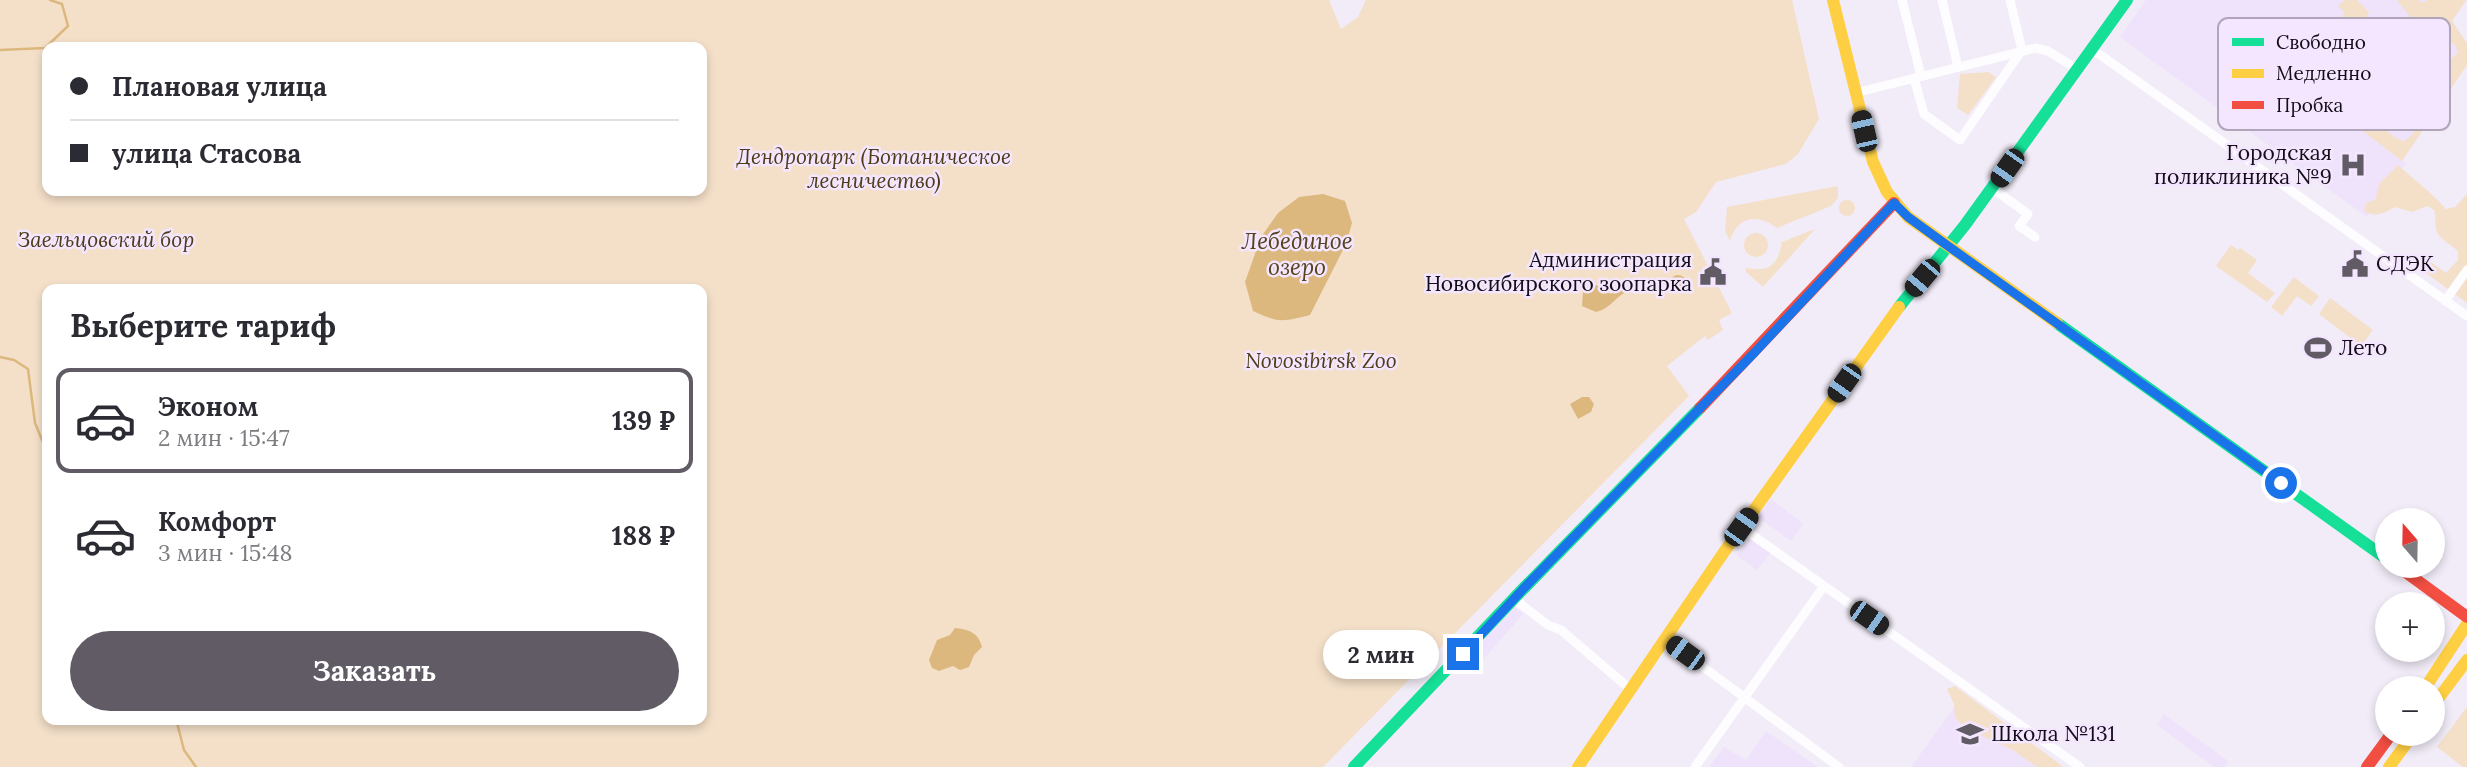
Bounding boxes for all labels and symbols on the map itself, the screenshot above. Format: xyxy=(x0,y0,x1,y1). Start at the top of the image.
legend xyxy=(2218,18,2450,130)
text: Свободно xyxy=(2276,30,2366,54)
text: Медленно xyxy=(2276,61,2371,85)
text: Пробка xyxy=(2276,93,2343,117)
car xyxy=(1850,108,1879,154)
place label: Городская поликлиника №9 xyxy=(2154,139,2332,190)
park label: Дендропарк (Ботаническое лесничество) xyxy=(736,143,1011,194)
car xyxy=(1987,145,2028,191)
hospital icon: Городская поликлиника №9 xyxy=(2338,150,2368,180)
park label: Заельцовский бор xyxy=(18,226,194,253)
water label: Лебединое озеро xyxy=(1241,226,1353,281)
place label: Администрация Новосибирского зоопарка xyxy=(1425,246,1692,297)
public building icon: СДЭК xyxy=(2340,249,2370,279)
place label: СДЭК xyxy=(2376,250,2435,277)
car xyxy=(1901,255,1944,301)
public building icon: Администрация Новосибирского зоопарка xyxy=(1698,257,1728,287)
sports icon: Лето xyxy=(2303,333,2333,363)
place label: Лето xyxy=(2339,334,2387,361)
park label: Novosibirsk Zoo xyxy=(1245,347,1397,374)
car xyxy=(1824,360,1865,406)
route start xyxy=(2265,467,2297,499)
car xyxy=(1721,504,1762,550)
north arrow xyxy=(2375,508,2445,578)
car xyxy=(1846,597,1893,639)
callout: 2 мин xyxy=(1323,630,1438,678)
car xyxy=(1662,632,1709,674)
route end xyxy=(1447,638,1479,670)
school or university icon: Школа №131 xyxy=(1955,719,1985,749)
place label: Школа №131 xyxy=(1991,720,2115,747)

